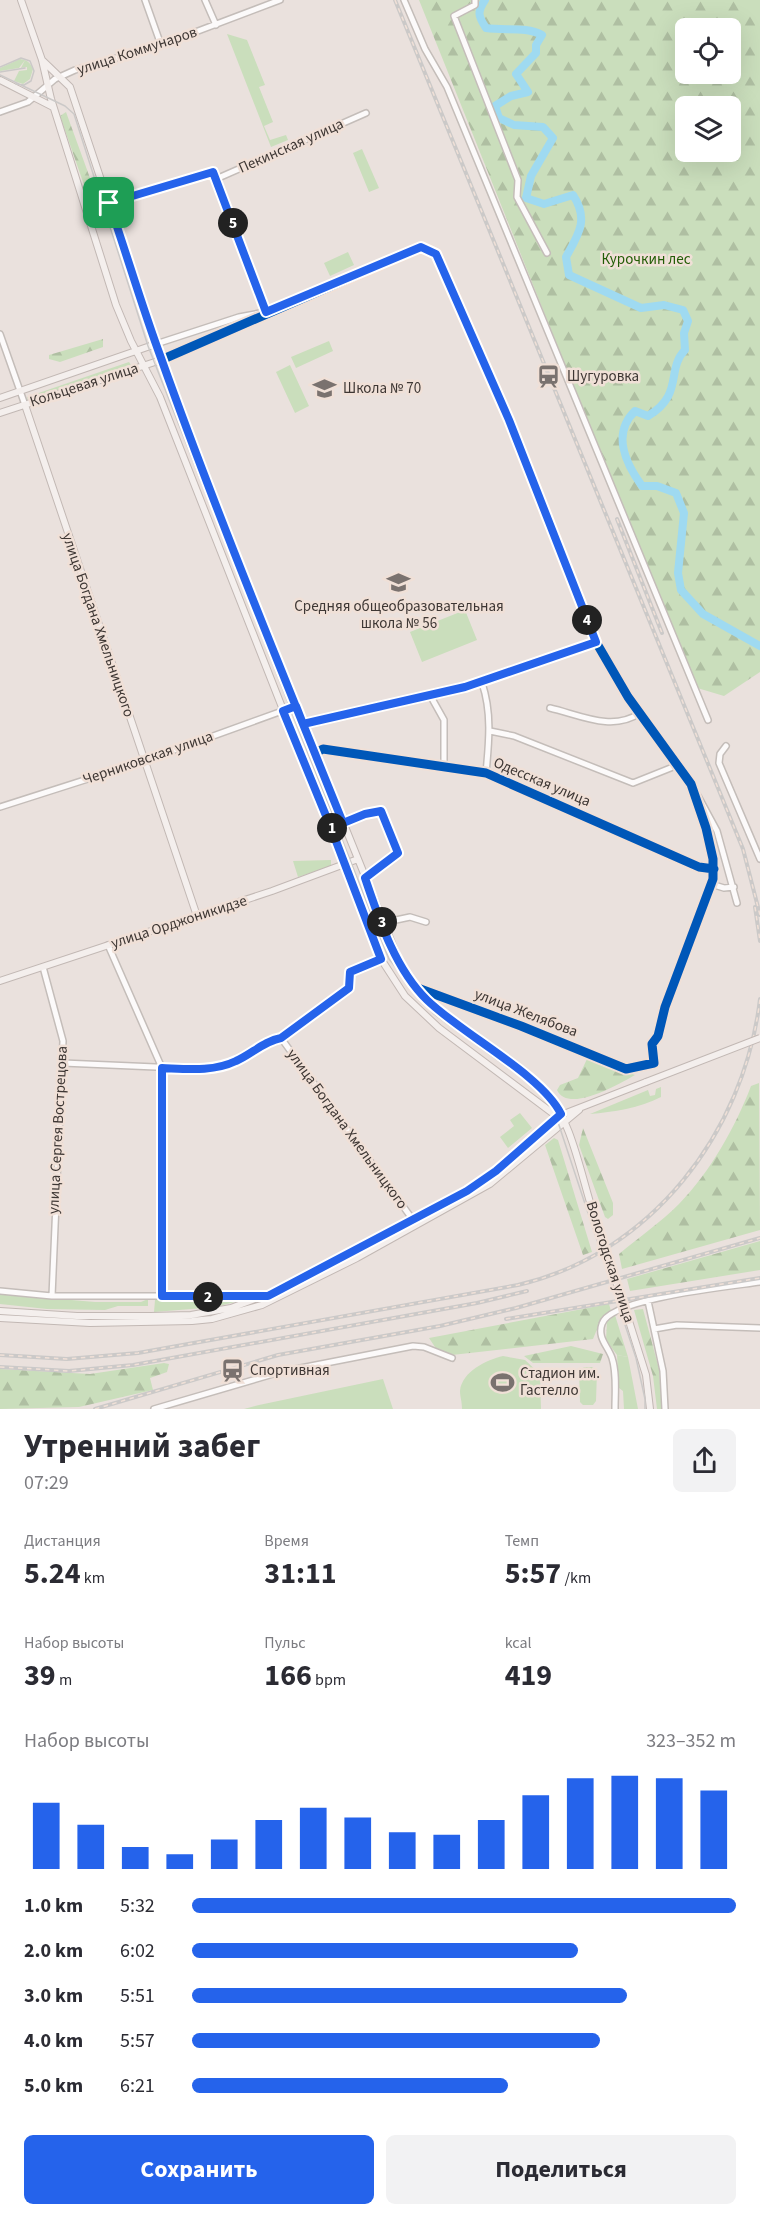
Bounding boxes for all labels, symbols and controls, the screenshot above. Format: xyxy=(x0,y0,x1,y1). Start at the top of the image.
map controls xyxy=(675,18,741,162)
button: locate xyxy=(675,18,741,84)
street label: улица Коммунаров xyxy=(74,22,200,80)
button: layers xyxy=(675,96,741,162)
street label: Пекинская улица xyxy=(235,113,347,179)
pin xyxy=(83,177,134,228)
icon: arrive xyxy=(92,186,125,219)
pin: 5 xyxy=(218,208,248,238)
text: 5 xyxy=(229,212,237,234)
park label: Курочкин лес xyxy=(601,249,691,270)
street label: Кольцевая улица xyxy=(27,358,141,412)
station icon: Шугуровка xyxy=(536,363,562,389)
place label: Шугуровка xyxy=(567,366,639,387)
school or university icon: Школа № 70 xyxy=(312,375,338,401)
place label: Школа № 70 xyxy=(343,378,421,399)
street label: улица Богдана Хмельницкого xyxy=(57,530,139,720)
school or university icon: Средняя общеобразовательная школа № 56 xyxy=(386,569,412,595)
place label: Средняя общеобразовательная школа № 56 xyxy=(294,596,504,634)
pin: 4 xyxy=(572,605,602,635)
text: 4 xyxy=(583,609,591,631)
street label: Черниковская улица xyxy=(80,726,216,790)
street label: Одесская улица xyxy=(490,752,594,812)
pin: 1 xyxy=(317,813,347,843)
text: 1 xyxy=(328,817,336,839)
street label: улица Орджоникидзе xyxy=(108,890,250,954)
pin: 3 xyxy=(367,907,397,937)
text: 3 xyxy=(378,911,386,933)
street label: улица Желябова xyxy=(471,984,581,1042)
street label: улица Сергея Вострецова xyxy=(43,1045,73,1215)
street label: улица Богдана Хмельницкого xyxy=(282,1045,412,1213)
street label: Вологодская улица xyxy=(580,1199,640,1325)
pin: 2 xyxy=(193,1282,223,1312)
text: 2 xyxy=(204,1286,212,1308)
station icon: Спортивная xyxy=(219,1357,245,1383)
place label: Спортивная xyxy=(250,1360,330,1381)
place label: Стадион им. Гастелло xyxy=(520,1363,600,1401)
sports icon: Стадион им. Гастелло xyxy=(489,1369,515,1395)
text: Утренний забег xyxy=(24,1423,260,1470)
button: share xyxy=(673,1429,736,1492)
text: 07:29 xyxy=(24,1469,69,1497)
text: Дистанция xyxy=(24,1530,101,1552)
text: Время xyxy=(264,1530,309,1552)
text: Темп xyxy=(505,1530,539,1552)
text: 5.24 xyxy=(24,1552,81,1595)
text: 31:11 xyxy=(264,1552,337,1595)
text: 5:57 xyxy=(505,1552,561,1595)
text: km xyxy=(81,1567,105,1589)
text: /km xyxy=(561,1567,591,1589)
text: Набор высоты xyxy=(24,1632,124,1654)
text: Пульс xyxy=(264,1632,306,1654)
text: kcal xyxy=(505,1632,532,1654)
text: 39 xyxy=(24,1654,56,1697)
text: 166 xyxy=(264,1654,312,1697)
text: 419 xyxy=(505,1654,552,1697)
text: m xyxy=(56,1669,72,1691)
text: bpm xyxy=(312,1669,346,1691)
text: Набор высоты xyxy=(24,1727,149,1755)
text: 323–352 m xyxy=(646,1727,736,1755)
text: 1.0 km xyxy=(24,1892,83,1920)
text: 5:32 xyxy=(120,1892,155,1920)
text: 2.0 km xyxy=(24,1937,83,1965)
text: 6:02 xyxy=(120,1937,155,1965)
text: 3.0 km xyxy=(24,1982,83,2010)
text: 5:51 xyxy=(120,1982,155,2010)
text: 4.0 km xyxy=(24,2027,83,2055)
text: 5:57 xyxy=(120,2027,155,2055)
text: 5.0 km xyxy=(24,2072,83,2100)
text: 6:21 xyxy=(120,2072,155,2100)
button: Сохранить xyxy=(24,2135,374,2204)
button: Поделиться xyxy=(386,2135,736,2204)

